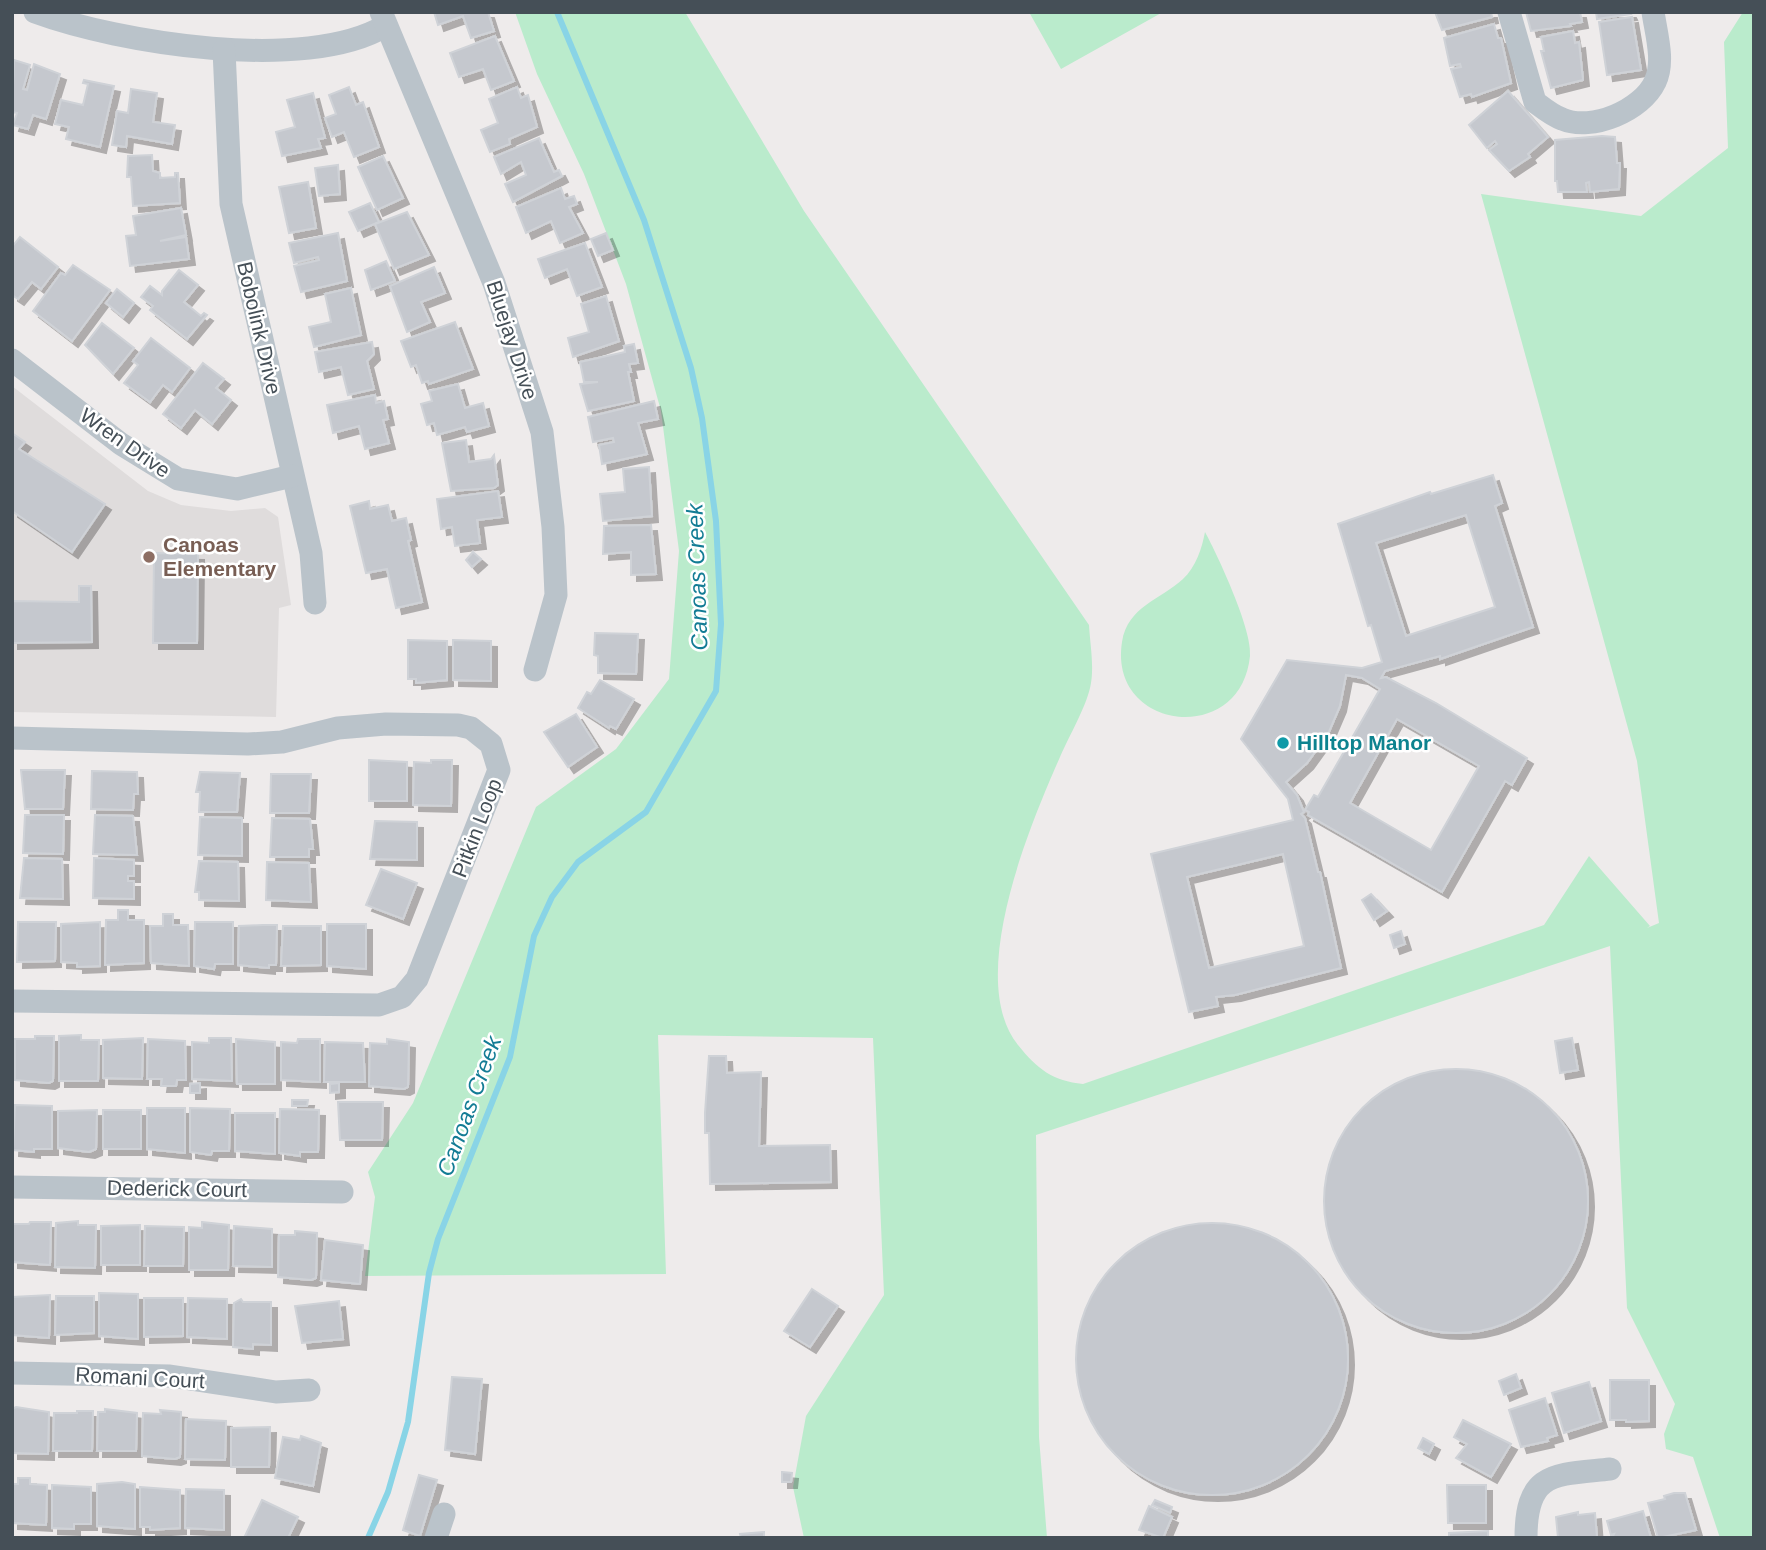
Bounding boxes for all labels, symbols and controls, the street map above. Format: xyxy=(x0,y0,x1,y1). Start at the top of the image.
street label: Bobolink Drive xyxy=(233,259,286,396)
street label: Bluejay Drive xyxy=(482,277,543,402)
street label: Wren Drive xyxy=(76,403,175,482)
water label: Canoas Creek xyxy=(681,502,713,651)
place label: Canoas Elementary xyxy=(163,533,277,580)
marker: Canoas Elementary xyxy=(141,549,157,565)
place label: Hilltop Manor xyxy=(1297,731,1431,754)
marker: Hilltop Manor xyxy=(1275,735,1291,751)
street label: Pitkin Loop xyxy=(447,775,506,880)
water label: Canoas Creek xyxy=(432,1031,507,1180)
street label: Dederick Court xyxy=(107,1176,247,1201)
street label: Romani Court xyxy=(75,1363,205,1392)

